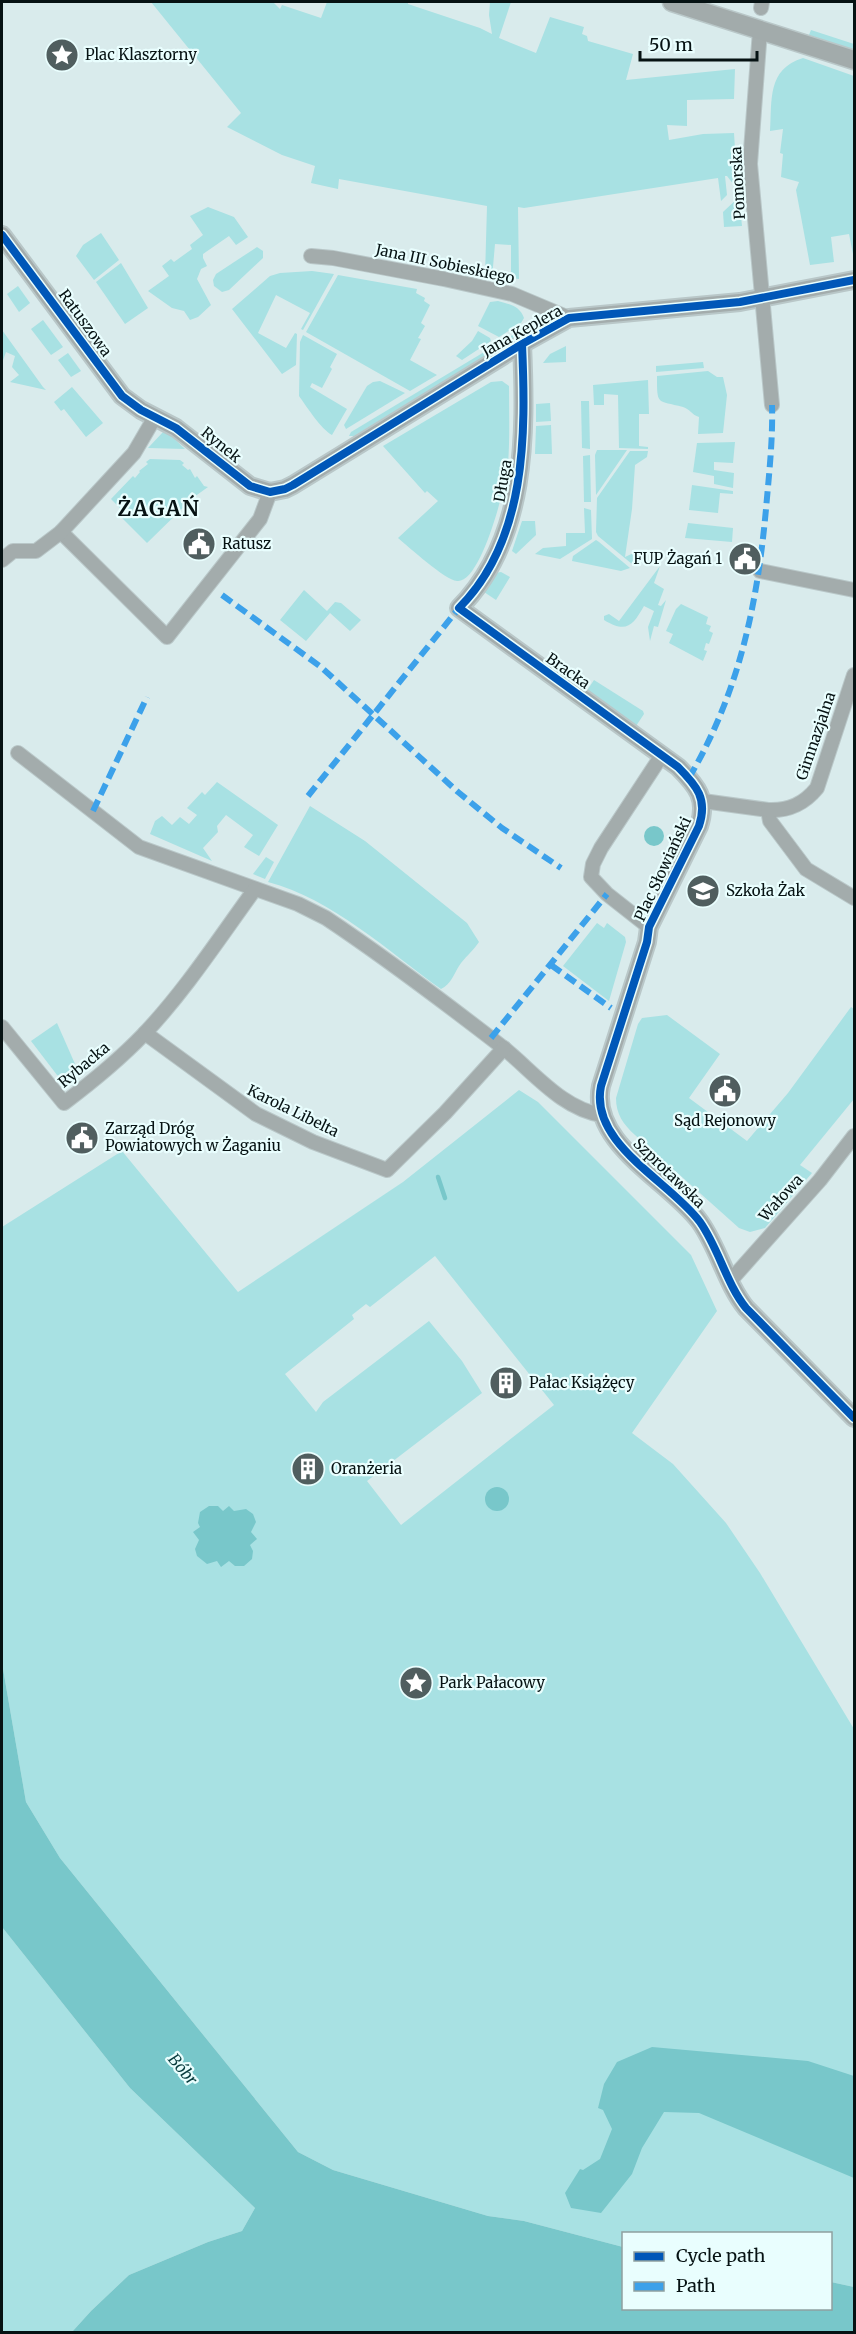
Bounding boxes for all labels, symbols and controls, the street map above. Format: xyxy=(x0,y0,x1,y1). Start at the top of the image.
scale bar xyxy=(640,24,757,62)
text: 50 m xyxy=(649,33,693,56)
place icon: Plac Klasztorny xyxy=(44,37,80,73)
place label: Plac Klasztorny xyxy=(85,45,197,64)
street label: Pomorska xyxy=(726,146,749,220)
street label: Jana III Sobieskiego xyxy=(373,239,517,288)
street label: Ratuszowa xyxy=(55,285,116,360)
street label: Jana Keplera xyxy=(477,301,565,361)
street label: Rynek xyxy=(197,423,246,467)
street label: Długa xyxy=(489,458,516,504)
district label: ŻAGAŃ xyxy=(118,494,200,522)
public building icon: Ratusz xyxy=(181,526,217,562)
place label: Ratusz xyxy=(222,534,271,553)
public building icon: FUP Żagań 1 xyxy=(727,541,763,577)
place label: FUP Żagań 1 xyxy=(633,549,722,568)
street label: Bracka xyxy=(543,649,594,693)
street label: Gimnazjalna xyxy=(792,689,839,782)
street label: Plac Słowiański xyxy=(630,813,695,924)
school or university icon: Szkoła Żak xyxy=(685,873,721,909)
place label: Szkoła Żak xyxy=(726,881,806,900)
street label: Rybacka xyxy=(54,1038,113,1091)
public building icon: Sąd Rejonowy xyxy=(707,1073,743,1109)
street label: Karola Libelta xyxy=(244,1080,342,1141)
place label: Sąd Rejonowy xyxy=(674,1111,776,1130)
place label: Zarząd Dróg Powiatowych w Żaganiu xyxy=(105,1119,281,1155)
public building icon: Zarząd Dróg Powiatowych w Żaganiu xyxy=(64,1120,100,1156)
street label: Szprotawska xyxy=(629,1134,709,1212)
street label: Wałowa xyxy=(754,1170,807,1226)
building icon: Pałac Książęcy xyxy=(488,1365,524,1401)
place label: Pałac Książęcy xyxy=(529,1373,635,1392)
building icon: Oranżeria xyxy=(290,1451,326,1487)
place label: Oranżeria xyxy=(331,1459,402,1478)
place icon: Park Pałacowy xyxy=(398,1665,434,1701)
place label: Park Pałacowy xyxy=(439,1673,545,1692)
water label: Bóbr xyxy=(164,2049,202,2089)
legend xyxy=(622,2232,832,2310)
text: Cycle path xyxy=(676,2244,766,2267)
text: Path xyxy=(676,2274,716,2297)

